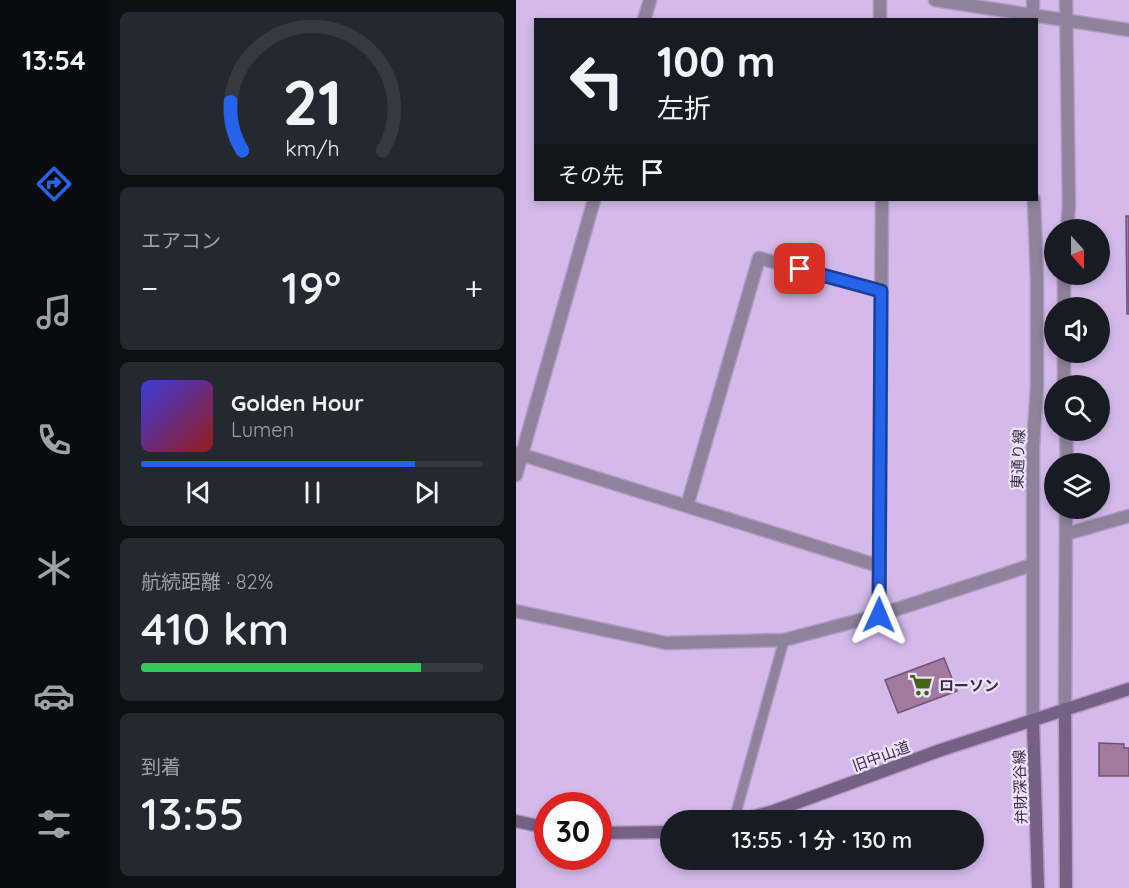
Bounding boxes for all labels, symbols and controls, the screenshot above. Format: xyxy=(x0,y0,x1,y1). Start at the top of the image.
text: 100 m xyxy=(657,35,775,88)
icon: left xyxy=(558,42,636,120)
text: 13:54 xyxy=(22,43,86,77)
text: 21 xyxy=(282,63,342,141)
text: 左折 xyxy=(657,91,711,125)
text: km/h xyxy=(285,135,339,161)
icon: arrive xyxy=(636,156,669,189)
text: その先 xyxy=(558,161,624,189)
icon: directions xyxy=(33,163,75,205)
north arrow xyxy=(1044,219,1110,285)
map controls xyxy=(1044,219,1110,519)
text: エアコン xyxy=(141,228,221,253)
pin xyxy=(774,243,825,294)
icon: arrive xyxy=(783,252,816,285)
text: 19° xyxy=(282,259,341,315)
text: − xyxy=(141,267,158,308)
text: + xyxy=(464,267,483,308)
icon: music xyxy=(33,291,75,333)
button: sound xyxy=(1044,297,1110,363)
button: search xyxy=(1044,375,1110,441)
text: Golden Hour xyxy=(231,389,364,417)
text: Lumen xyxy=(231,417,294,442)
icon: phone xyxy=(33,419,75,461)
street label: 東通り線 xyxy=(1007,429,1029,489)
button: layers xyxy=(1044,453,1110,519)
icon: previous xyxy=(182,476,215,509)
icon: pause xyxy=(296,476,329,509)
icon: next xyxy=(410,476,443,509)
icon: climate xyxy=(33,547,75,589)
text: 航続距離 · 82% xyxy=(141,569,273,594)
position arrow xyxy=(847,583,911,647)
text: 410 km xyxy=(141,600,289,656)
supermarket icon: ローソン xyxy=(908,672,934,698)
icon: car xyxy=(33,675,75,717)
place label: ローソン xyxy=(939,676,999,695)
street label: 旧中山道 xyxy=(850,737,912,775)
street label: 弁財深谷線 xyxy=(1009,749,1031,825)
text: 到着 xyxy=(141,754,181,779)
text: 13:55 xyxy=(141,785,244,841)
speed limit sign: 30 xyxy=(534,792,612,870)
icon: filters xyxy=(33,803,75,845)
text: 13:55 · 1 分 · 130 m xyxy=(732,826,912,854)

